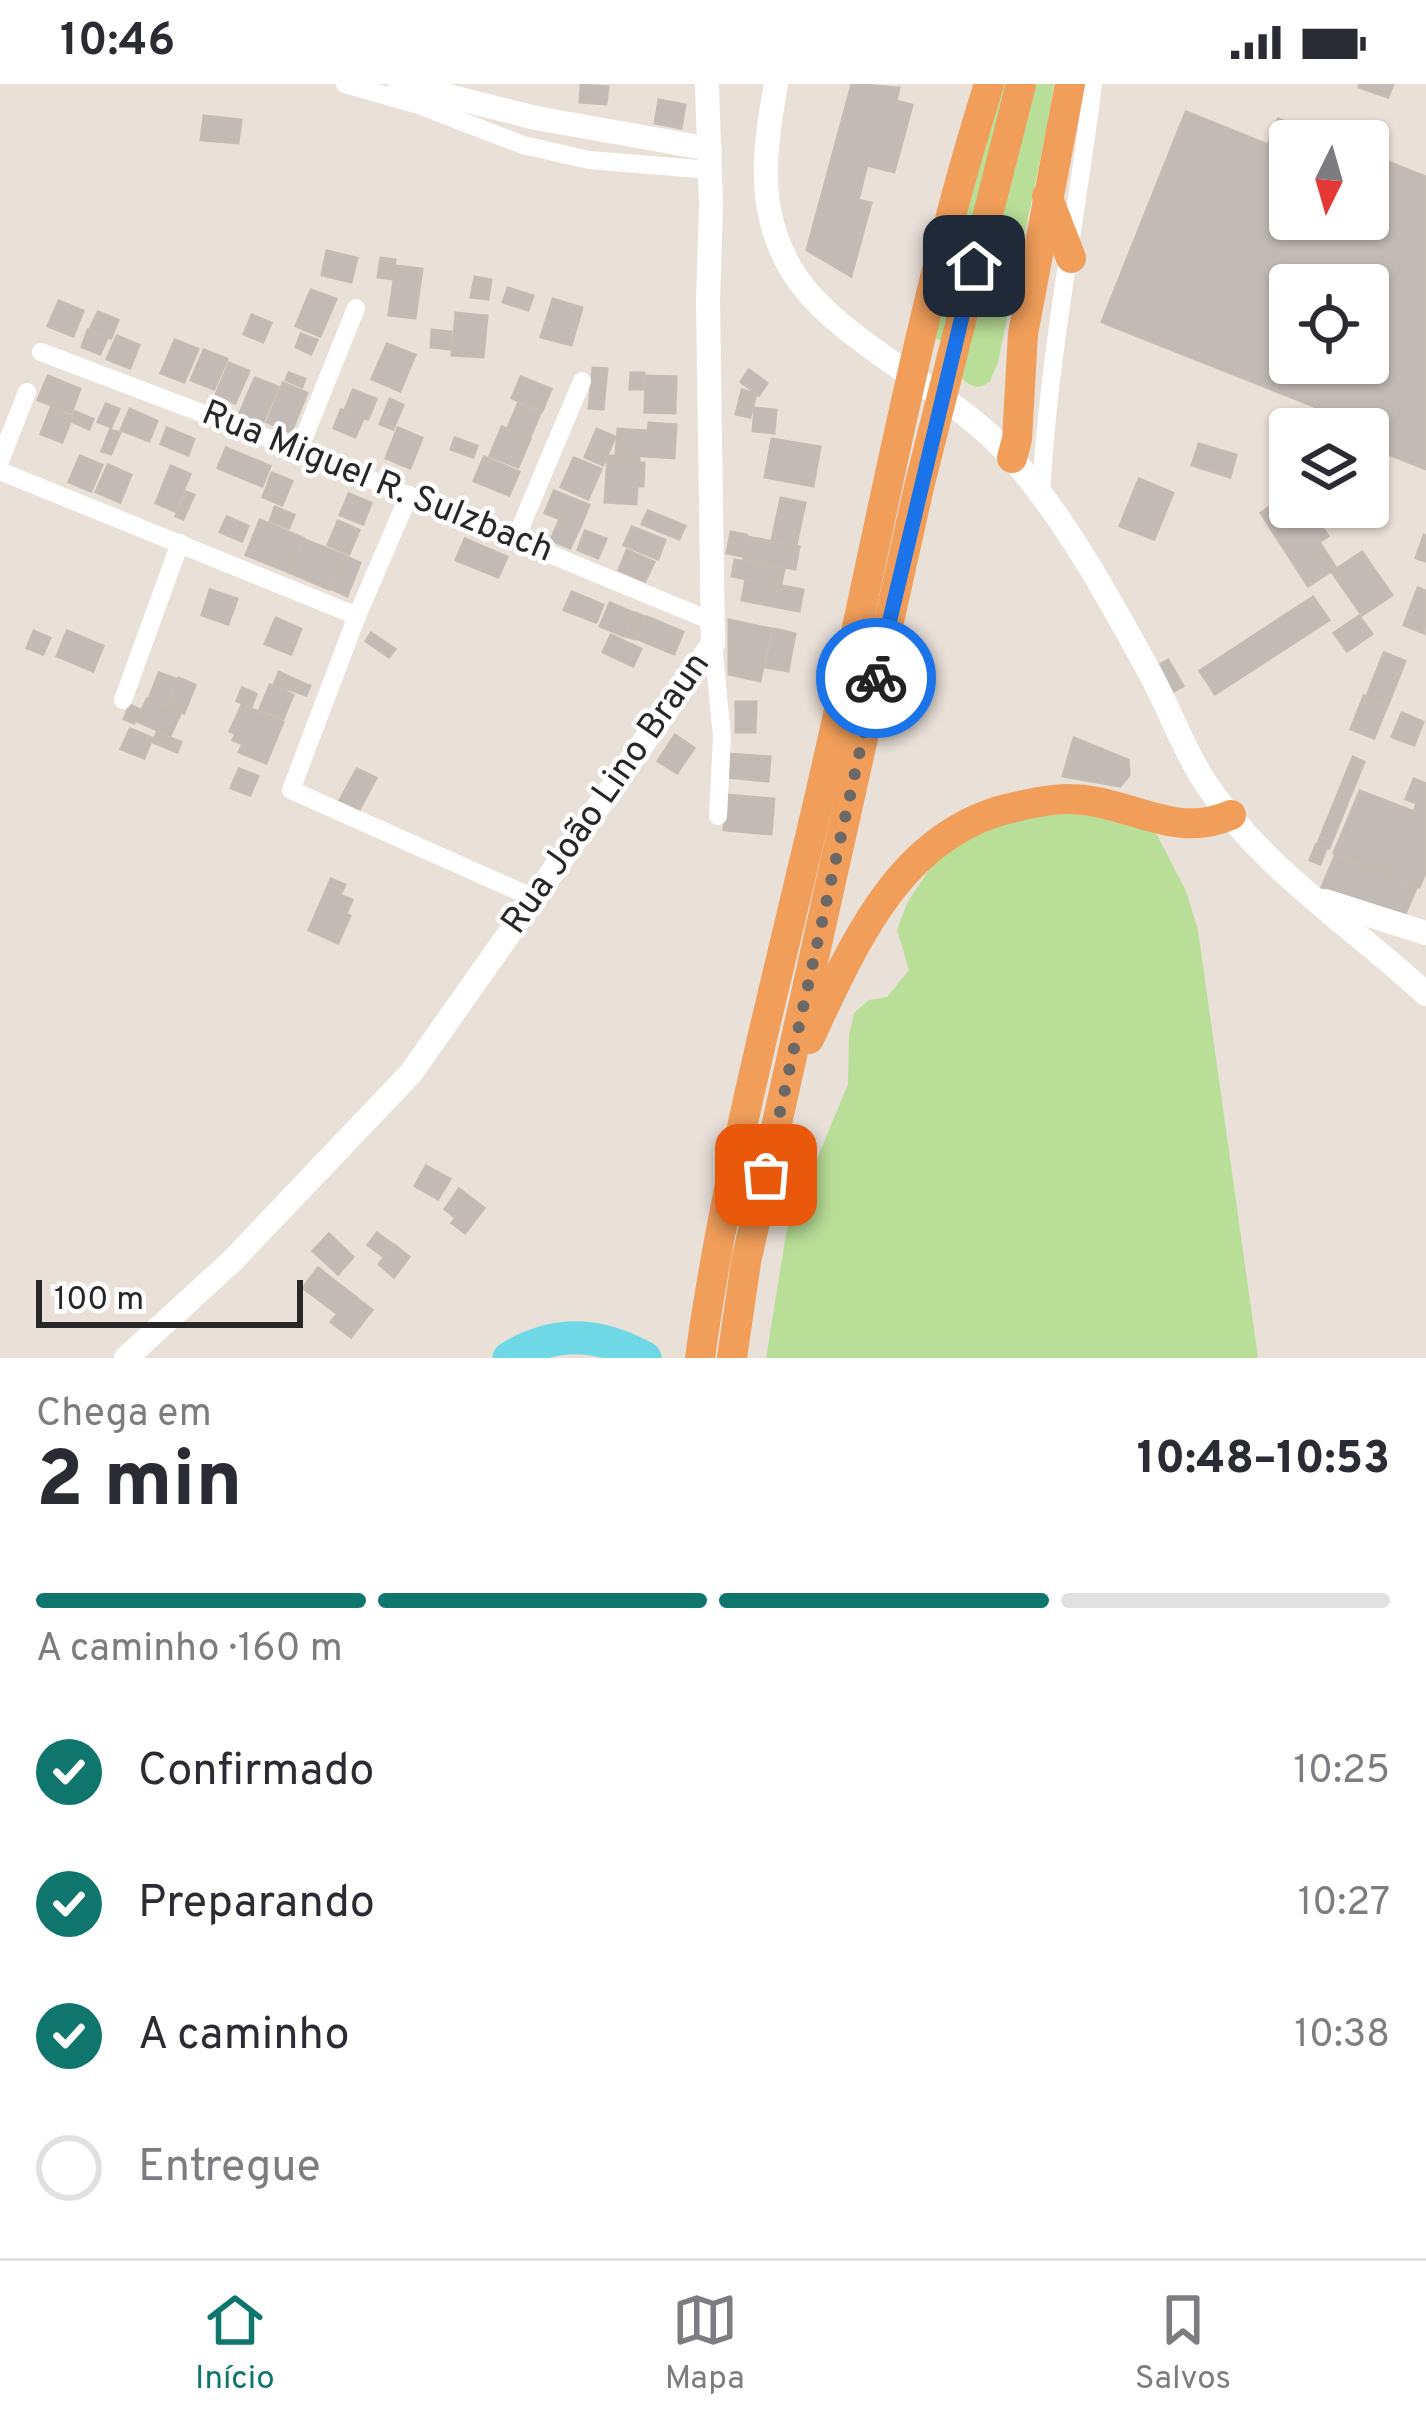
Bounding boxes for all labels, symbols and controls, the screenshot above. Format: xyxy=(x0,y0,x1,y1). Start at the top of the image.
text: 10:46 xyxy=(60,14,175,71)
north arrow xyxy=(1269,120,1389,240)
map controls xyxy=(1269,120,1389,528)
pin xyxy=(923,215,1025,317)
icon: home xyxy=(941,233,1007,299)
button: locate xyxy=(1269,264,1389,384)
street label: Rua Miguel R. Sulzbach xyxy=(195,391,559,575)
button: layers xyxy=(1269,408,1389,528)
courier xyxy=(816,618,936,738)
street label: Rua João Lino Braun xyxy=(492,644,722,944)
icon: bike xyxy=(843,645,909,711)
pin xyxy=(715,1124,817,1226)
icon: bag xyxy=(733,1142,799,1208)
scale bar xyxy=(36,1274,303,1327)
text: 100 m xyxy=(54,1280,144,1322)
text: Chega em xyxy=(36,1391,212,1440)
text: 10:48–10:53 xyxy=(1137,1432,1390,1489)
text: 2 min xyxy=(36,1435,242,1534)
text: A caminho · 160 m xyxy=(36,1626,343,1675)
icon: check xyxy=(36,1739,102,1805)
text: Confirmado xyxy=(138,1744,374,1801)
text: 10:25 xyxy=(1294,1748,1390,1797)
icon: check xyxy=(36,1871,102,1937)
text: Preparando xyxy=(138,1876,375,1933)
text: 10:27 xyxy=(1298,1880,1390,1929)
icon: check xyxy=(36,2003,102,2069)
text: A caminho xyxy=(138,2008,350,2065)
text: 10:38 xyxy=(1294,2012,1390,2061)
text: Entregue xyxy=(138,2140,321,2197)
tab: Início xyxy=(195,2287,275,2401)
tab: Mapa xyxy=(665,2287,745,2401)
tab: Salvos xyxy=(1135,2287,1231,2401)

